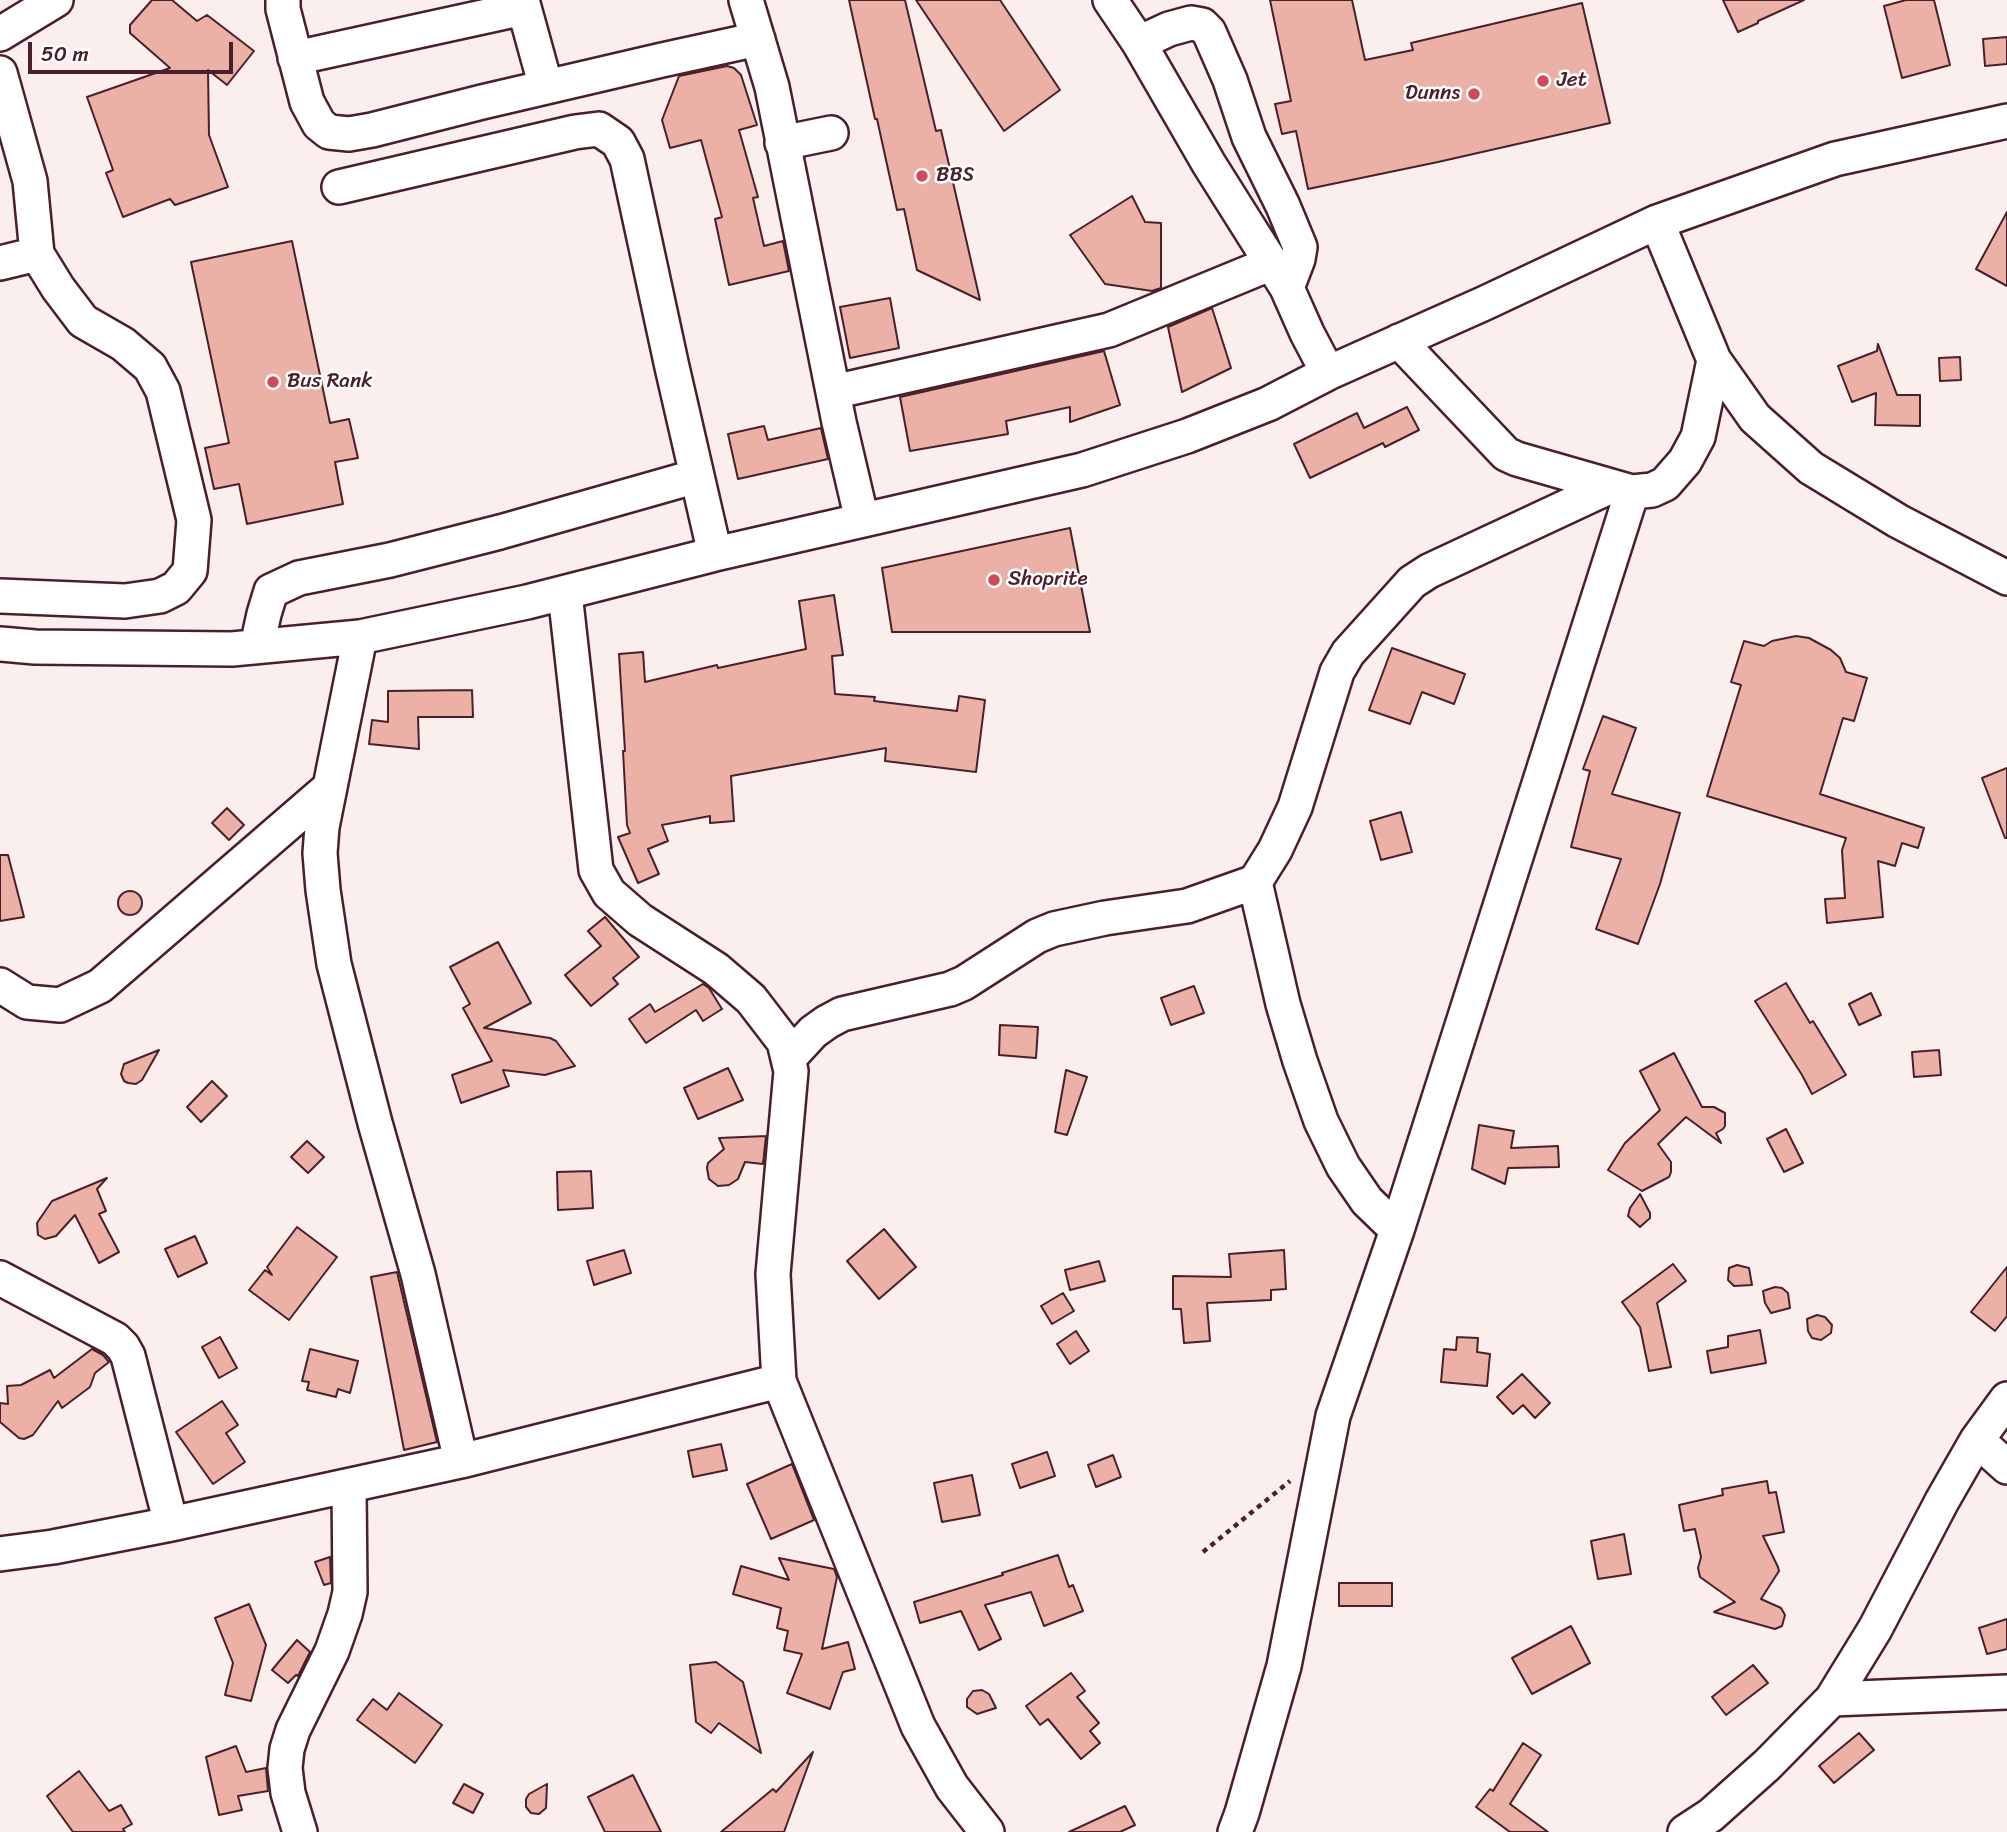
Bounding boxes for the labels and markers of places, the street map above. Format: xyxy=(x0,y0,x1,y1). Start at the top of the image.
place label: Jet xyxy=(1557,68,1587,94)
marker: Jet xyxy=(1535,73,1551,89)
place label: Dunns xyxy=(1405,81,1460,107)
marker: Dunns xyxy=(1466,86,1482,102)
place label: BBS xyxy=(936,163,974,189)
marker: BBS xyxy=(914,168,930,184)
place label: Bus Rank xyxy=(287,369,372,395)
marker: Bus Rank xyxy=(265,374,281,390)
place label: Shoprite xyxy=(1008,567,1088,593)
marker: Shoprite xyxy=(986,572,1002,588)

